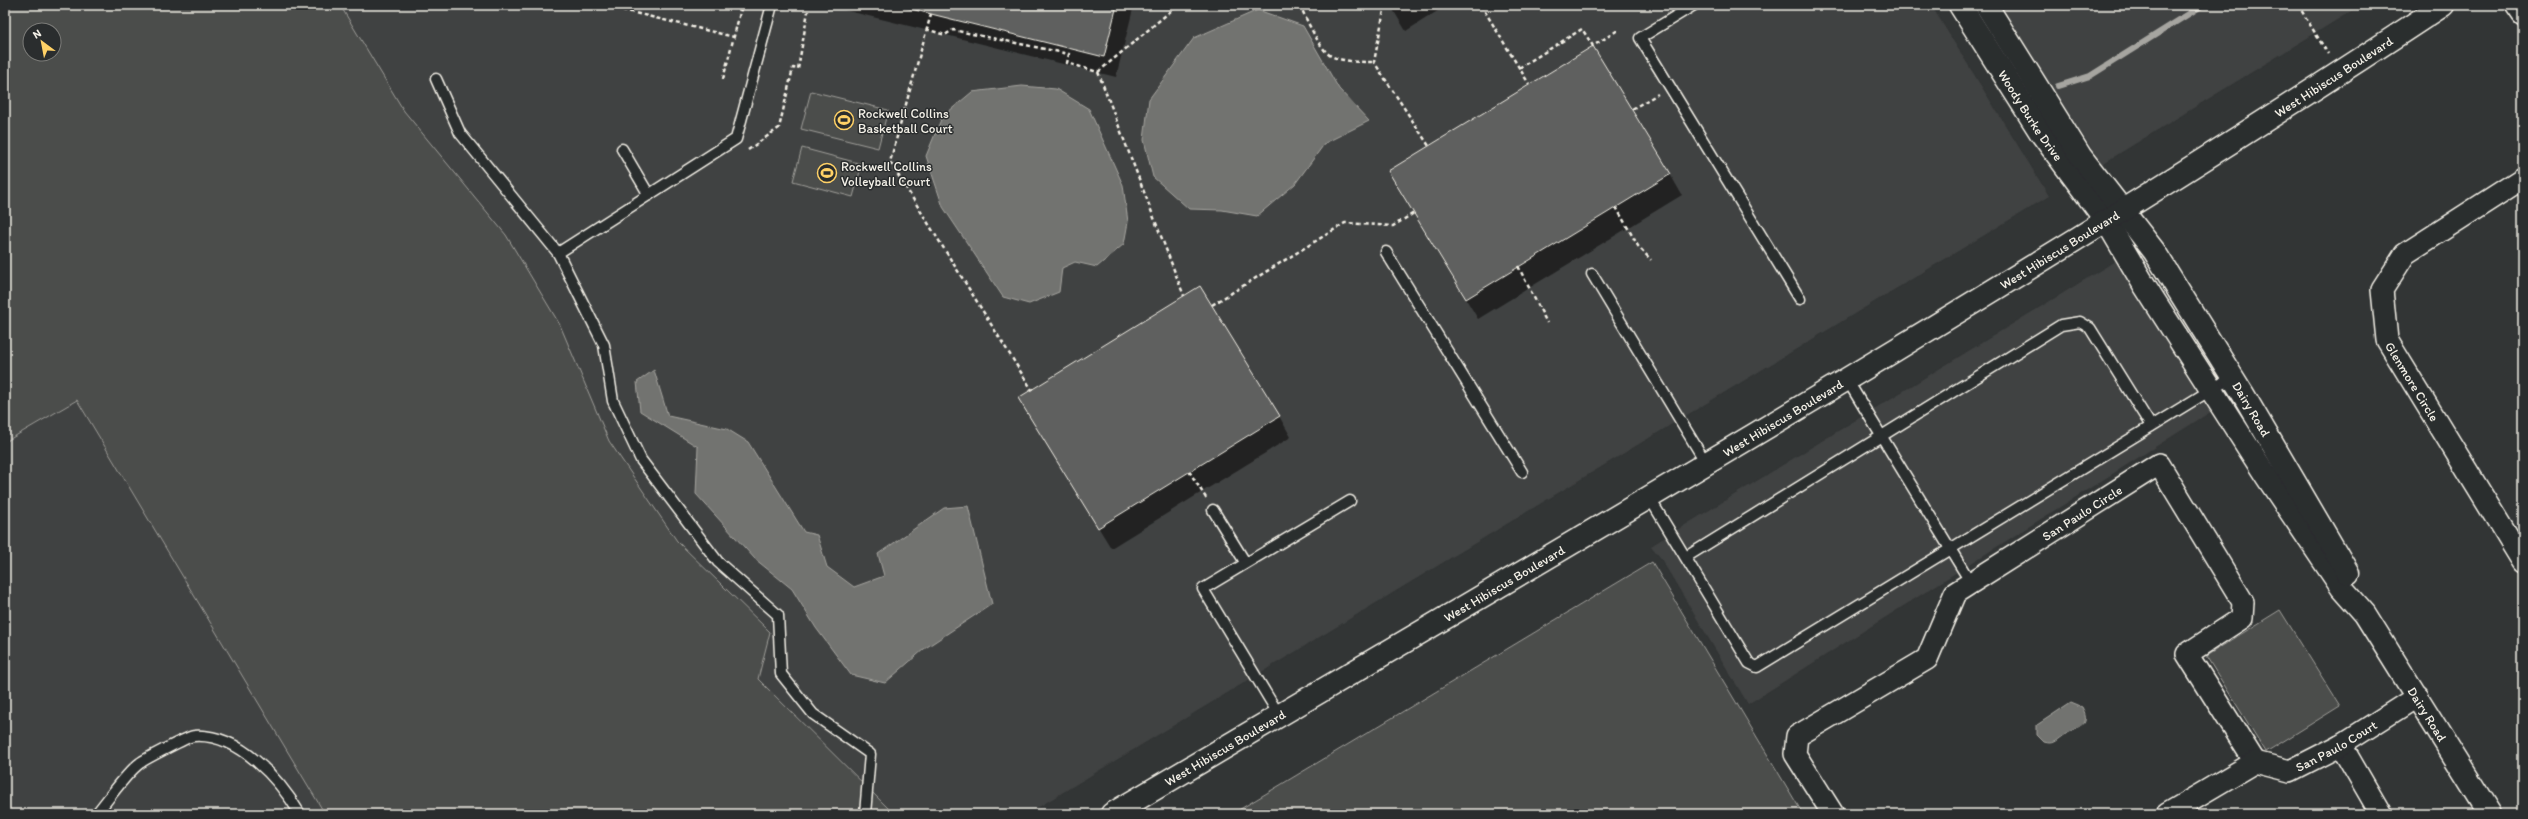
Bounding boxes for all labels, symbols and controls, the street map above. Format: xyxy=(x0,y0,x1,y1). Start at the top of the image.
north arrow xyxy=(22,22,62,62)
text: N xyxy=(30,26,44,41)
street label: West Hibiscus Boulevard xyxy=(2272,33,2395,120)
street label: Woody Burke Drive xyxy=(1995,67,2066,163)
place label: Rockwell Collins Basketball Court xyxy=(858,106,953,136)
sports icon: Rockwell Collins Basketball Court xyxy=(833,109,855,131)
place label: Rockwell Collins Volleyball Court xyxy=(841,159,932,189)
sports icon: Rockwell Collins Volleyball Court xyxy=(816,162,838,184)
street label: West Hibiscus Boulevard xyxy=(1997,207,2122,292)
street label: Glenmore Circle xyxy=(2382,339,2442,424)
street label: West Hibiscus Boulevard xyxy=(1720,376,1846,460)
street label: Dairy Road xyxy=(2230,379,2274,439)
street label: San Paulo Circle xyxy=(2039,482,2125,544)
street label: West Hibiscus Boulevard xyxy=(1441,542,1567,625)
street label: Dairy Road xyxy=(2405,684,2450,744)
street label: West Hibiscus Boulevard xyxy=(1162,706,1288,789)
street label: San Paulo Court xyxy=(2293,717,2380,774)

